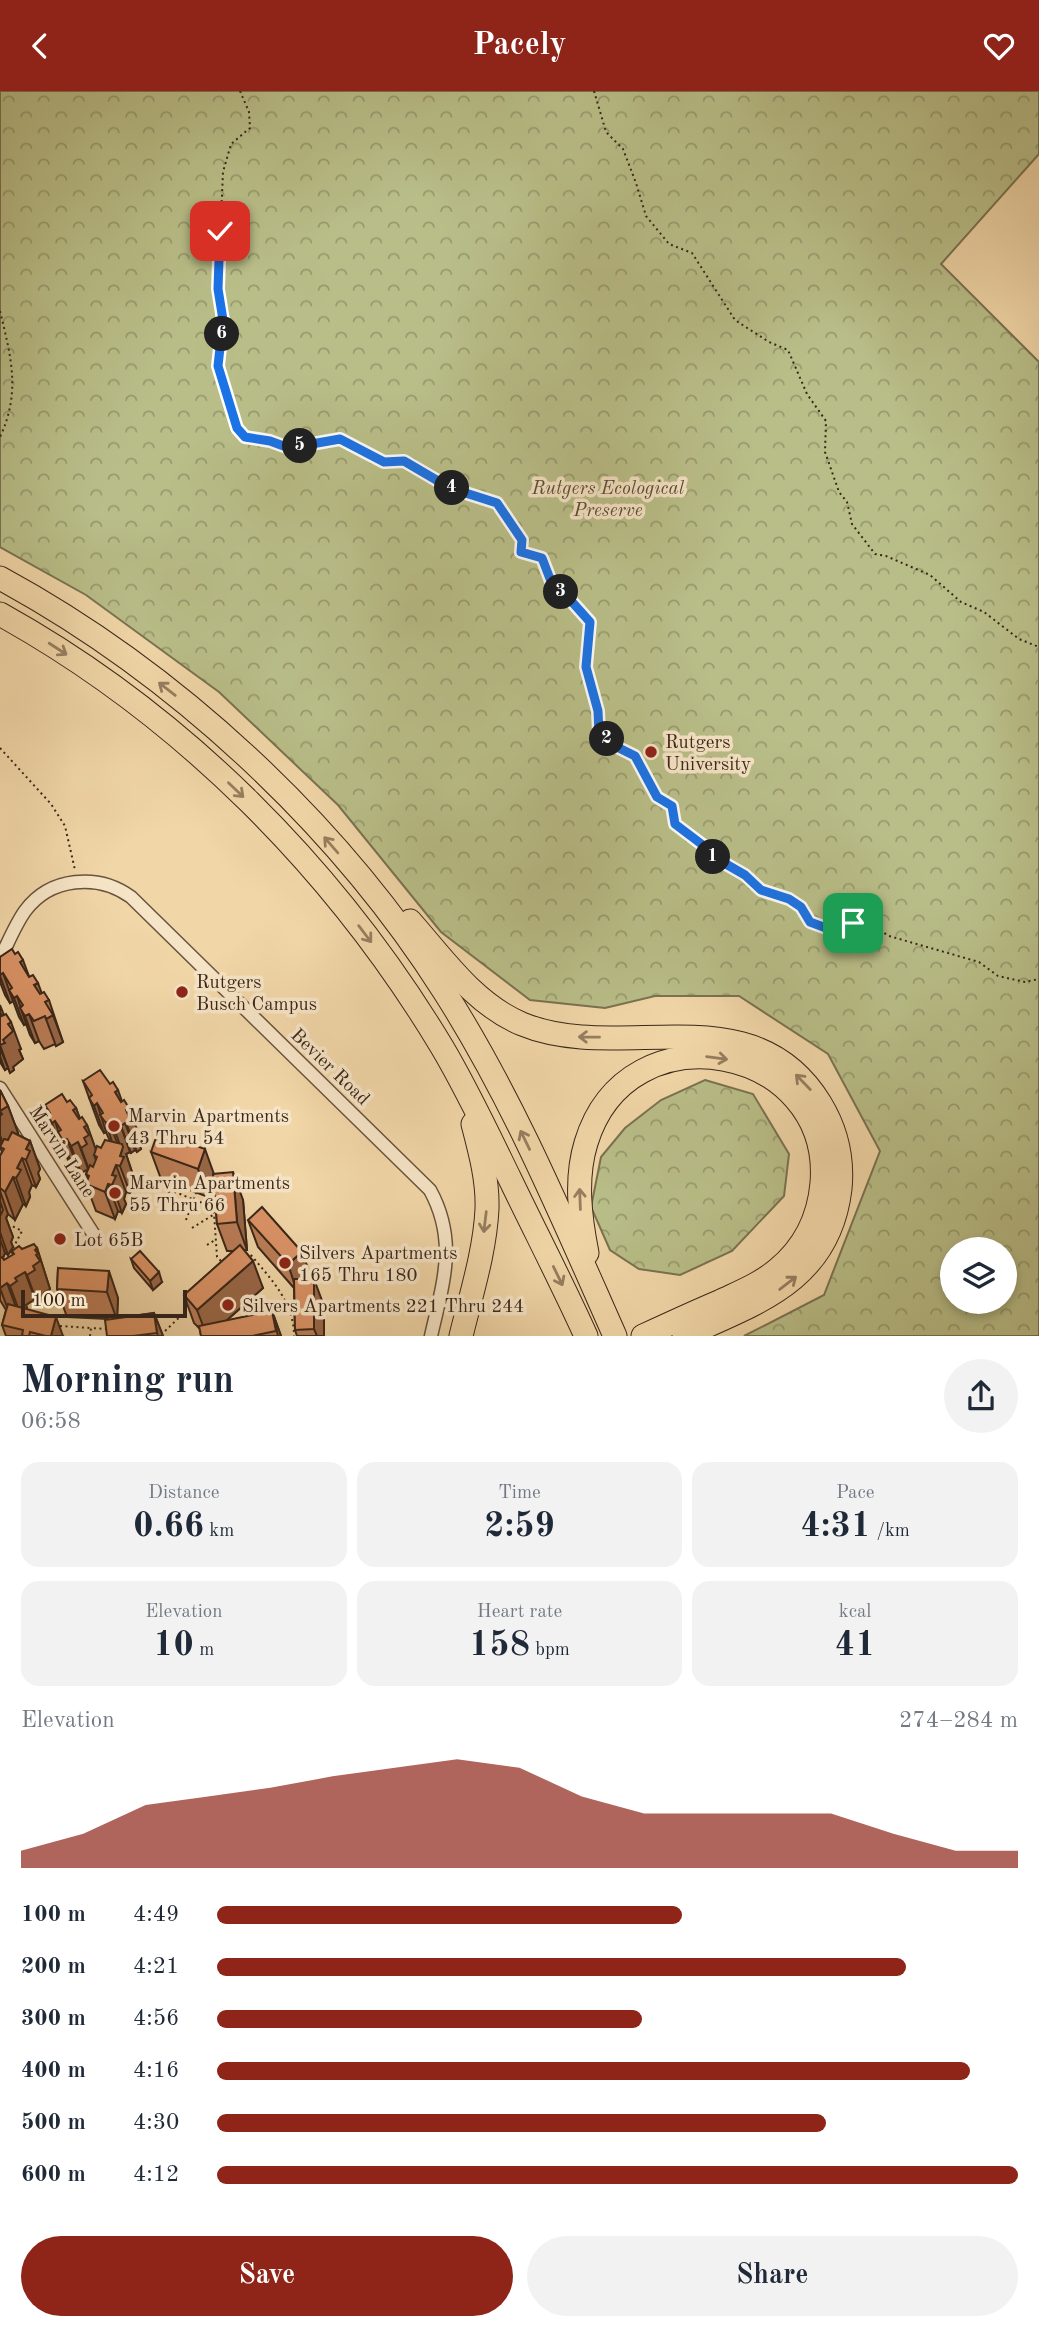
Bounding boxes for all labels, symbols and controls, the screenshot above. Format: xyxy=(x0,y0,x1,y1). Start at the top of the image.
icon: back xyxy=(21,27,59,65)
icon: heart xyxy=(980,27,1018,65)
text: Pacely xyxy=(472,30,567,62)
pin xyxy=(190,201,250,261)
icon: check xyxy=(201,212,239,250)
pin: 6 xyxy=(204,317,240,351)
text: 6 xyxy=(216,324,227,343)
pin: 5 xyxy=(282,429,318,463)
text: 5 xyxy=(294,436,305,455)
pin: 4 xyxy=(434,471,470,505)
text: 4 xyxy=(446,478,457,497)
park label: Rutgers Ecological Preserve xyxy=(531,480,685,521)
pin: 3 xyxy=(544,575,578,609)
text: 3 xyxy=(555,582,566,601)
one-way arrow xyxy=(48,642,67,656)
one-way arrow xyxy=(158,681,176,696)
pin: 2 xyxy=(590,721,624,757)
text: 2 xyxy=(601,729,612,748)
place label: Rutgers University xyxy=(665,734,751,775)
marker: Rutgers University xyxy=(643,744,659,760)
one-way arrow xyxy=(228,781,245,798)
one-way arrow xyxy=(323,837,340,854)
pin: 1 xyxy=(696,839,730,875)
text: 1 xyxy=(707,847,718,866)
pin xyxy=(823,893,883,953)
icon: arrive xyxy=(834,904,872,942)
one-way arrow xyxy=(358,925,373,943)
place label: Rutgers Busch Campus xyxy=(196,974,317,1015)
marker: Rutgers Busch Campus xyxy=(174,984,190,1000)
street label: Bevier Road xyxy=(286,1026,372,1110)
one-way arrow xyxy=(578,1031,601,1044)
one-way arrow xyxy=(705,1051,728,1064)
one-way arrow xyxy=(795,1074,812,1091)
street label: Marvin Lane xyxy=(24,1103,97,1202)
place label: Marvin Apartments 43 Thru 54 xyxy=(128,1108,289,1149)
marker: Marvin Apartments 43 Thru 54 xyxy=(106,1118,122,1134)
one-way arrow xyxy=(518,1130,531,1151)
place label: Marvin Apartments 55 Thru 66 xyxy=(129,1175,290,1216)
marker: Marvin Apartments 55 Thru 66 xyxy=(107,1185,123,1201)
one-way arrow xyxy=(574,1188,587,1211)
one-way arrow xyxy=(479,1210,492,1233)
marker: Lot 65B xyxy=(52,1231,68,1247)
place label: Lot 65B xyxy=(74,1232,143,1251)
map controls xyxy=(940,1237,1017,1314)
button: layers xyxy=(940,1237,1017,1314)
place label: Silvers Apartments 165 Thru 180 xyxy=(299,1245,457,1286)
marker: Silvers Apartments 165 Thru 180 xyxy=(277,1255,293,1271)
one-way arrow xyxy=(551,1265,565,1286)
one-way arrow xyxy=(778,1276,797,1291)
scale bar xyxy=(21,1287,187,1319)
text: 100 m xyxy=(32,1292,85,1311)
marker: Silvers Apartments 221 Thru 244 xyxy=(220,1297,236,1313)
place label: Silvers Apartments 221 Thru 244 xyxy=(242,1298,524,1317)
button: share xyxy=(944,1359,1018,1433)
text: Morning run xyxy=(21,1363,234,1401)
text: 06:58 xyxy=(21,1410,81,1433)
text: Distance xyxy=(148,1484,220,1503)
text: Time xyxy=(498,1484,541,1503)
text: Pace xyxy=(836,1484,874,1503)
text: 0.66 xyxy=(133,1509,204,1544)
text: 2:59 xyxy=(484,1509,555,1544)
text: 4:31 xyxy=(800,1509,871,1544)
text: km xyxy=(204,1522,234,1541)
text: /km xyxy=(871,1522,910,1541)
text: Elevation xyxy=(145,1603,222,1622)
text: Heart rate xyxy=(477,1603,562,1622)
text: kcal xyxy=(839,1603,872,1622)
text: 10 xyxy=(153,1628,194,1663)
text: 158 xyxy=(469,1628,530,1663)
text: 41 xyxy=(835,1628,875,1663)
text: m xyxy=(194,1641,214,1660)
text: bpm xyxy=(530,1641,570,1660)
text: Elevation xyxy=(21,1709,115,1732)
text: 274–284 m xyxy=(899,1709,1018,1732)
text: 100 m xyxy=(21,1903,86,1926)
text: 4:49 xyxy=(133,1903,179,1926)
text: 200 m xyxy=(21,1955,86,1978)
text: 4:21 xyxy=(133,1955,179,1978)
text: 300 m xyxy=(21,2007,86,2030)
text: 4:56 xyxy=(133,2007,179,2030)
text: 400 m xyxy=(21,2059,86,2082)
text: 4:16 xyxy=(133,2059,179,2082)
text: 500 m xyxy=(21,2111,86,2134)
text: 4:30 xyxy=(133,2111,179,2134)
text: 600 m xyxy=(21,2163,86,2186)
text: 4:12 xyxy=(133,2163,179,2186)
button: Save xyxy=(21,2236,513,2316)
button: Share xyxy=(527,2236,1018,2316)

